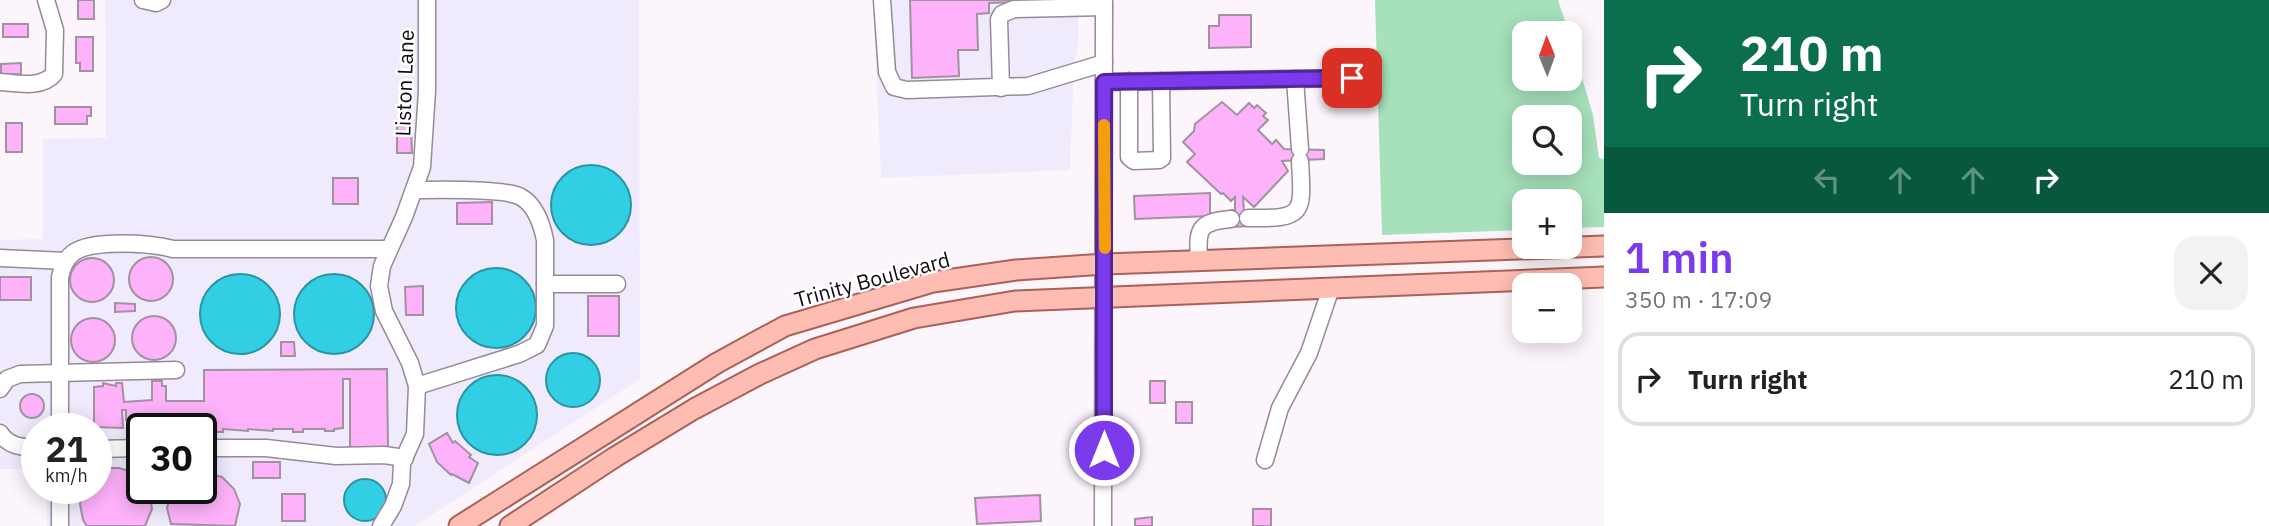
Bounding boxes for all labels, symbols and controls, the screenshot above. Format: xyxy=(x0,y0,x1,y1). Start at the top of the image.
north arrow xyxy=(1512,21,1582,91)
map controls xyxy=(1512,21,1582,343)
text: 210 m xyxy=(1740,21,1884,84)
icon: right xyxy=(1625,28,1716,119)
street label: Liston Lane xyxy=(388,29,420,137)
pin xyxy=(1322,48,1382,108)
icon: arrive xyxy=(1333,59,1371,97)
text: Turn right xyxy=(1740,83,1878,125)
button: search xyxy=(1512,105,1582,175)
icon: left xyxy=(1808,161,1846,199)
icon: ahead xyxy=(1881,161,1919,199)
icon: ahead xyxy=(1954,161,1992,199)
icon: right xyxy=(2027,161,2065,199)
button: + xyxy=(1512,189,1582,259)
text: 1 min xyxy=(1625,230,1734,285)
button: close xyxy=(2174,236,2248,310)
street label: Trinity Boulevard xyxy=(791,245,953,313)
button: − xyxy=(1512,273,1582,343)
text: 350 m · 17:09 xyxy=(1625,284,1772,314)
icon: right xyxy=(1629,360,1667,398)
text: Turn right xyxy=(1688,362,1807,396)
text: 210 m xyxy=(2168,362,2244,396)
speed limit sign: 30 xyxy=(126,413,217,504)
position arrow xyxy=(1067,413,1141,487)
text: 21 xyxy=(45,426,88,472)
text: km/h xyxy=(45,464,88,487)

